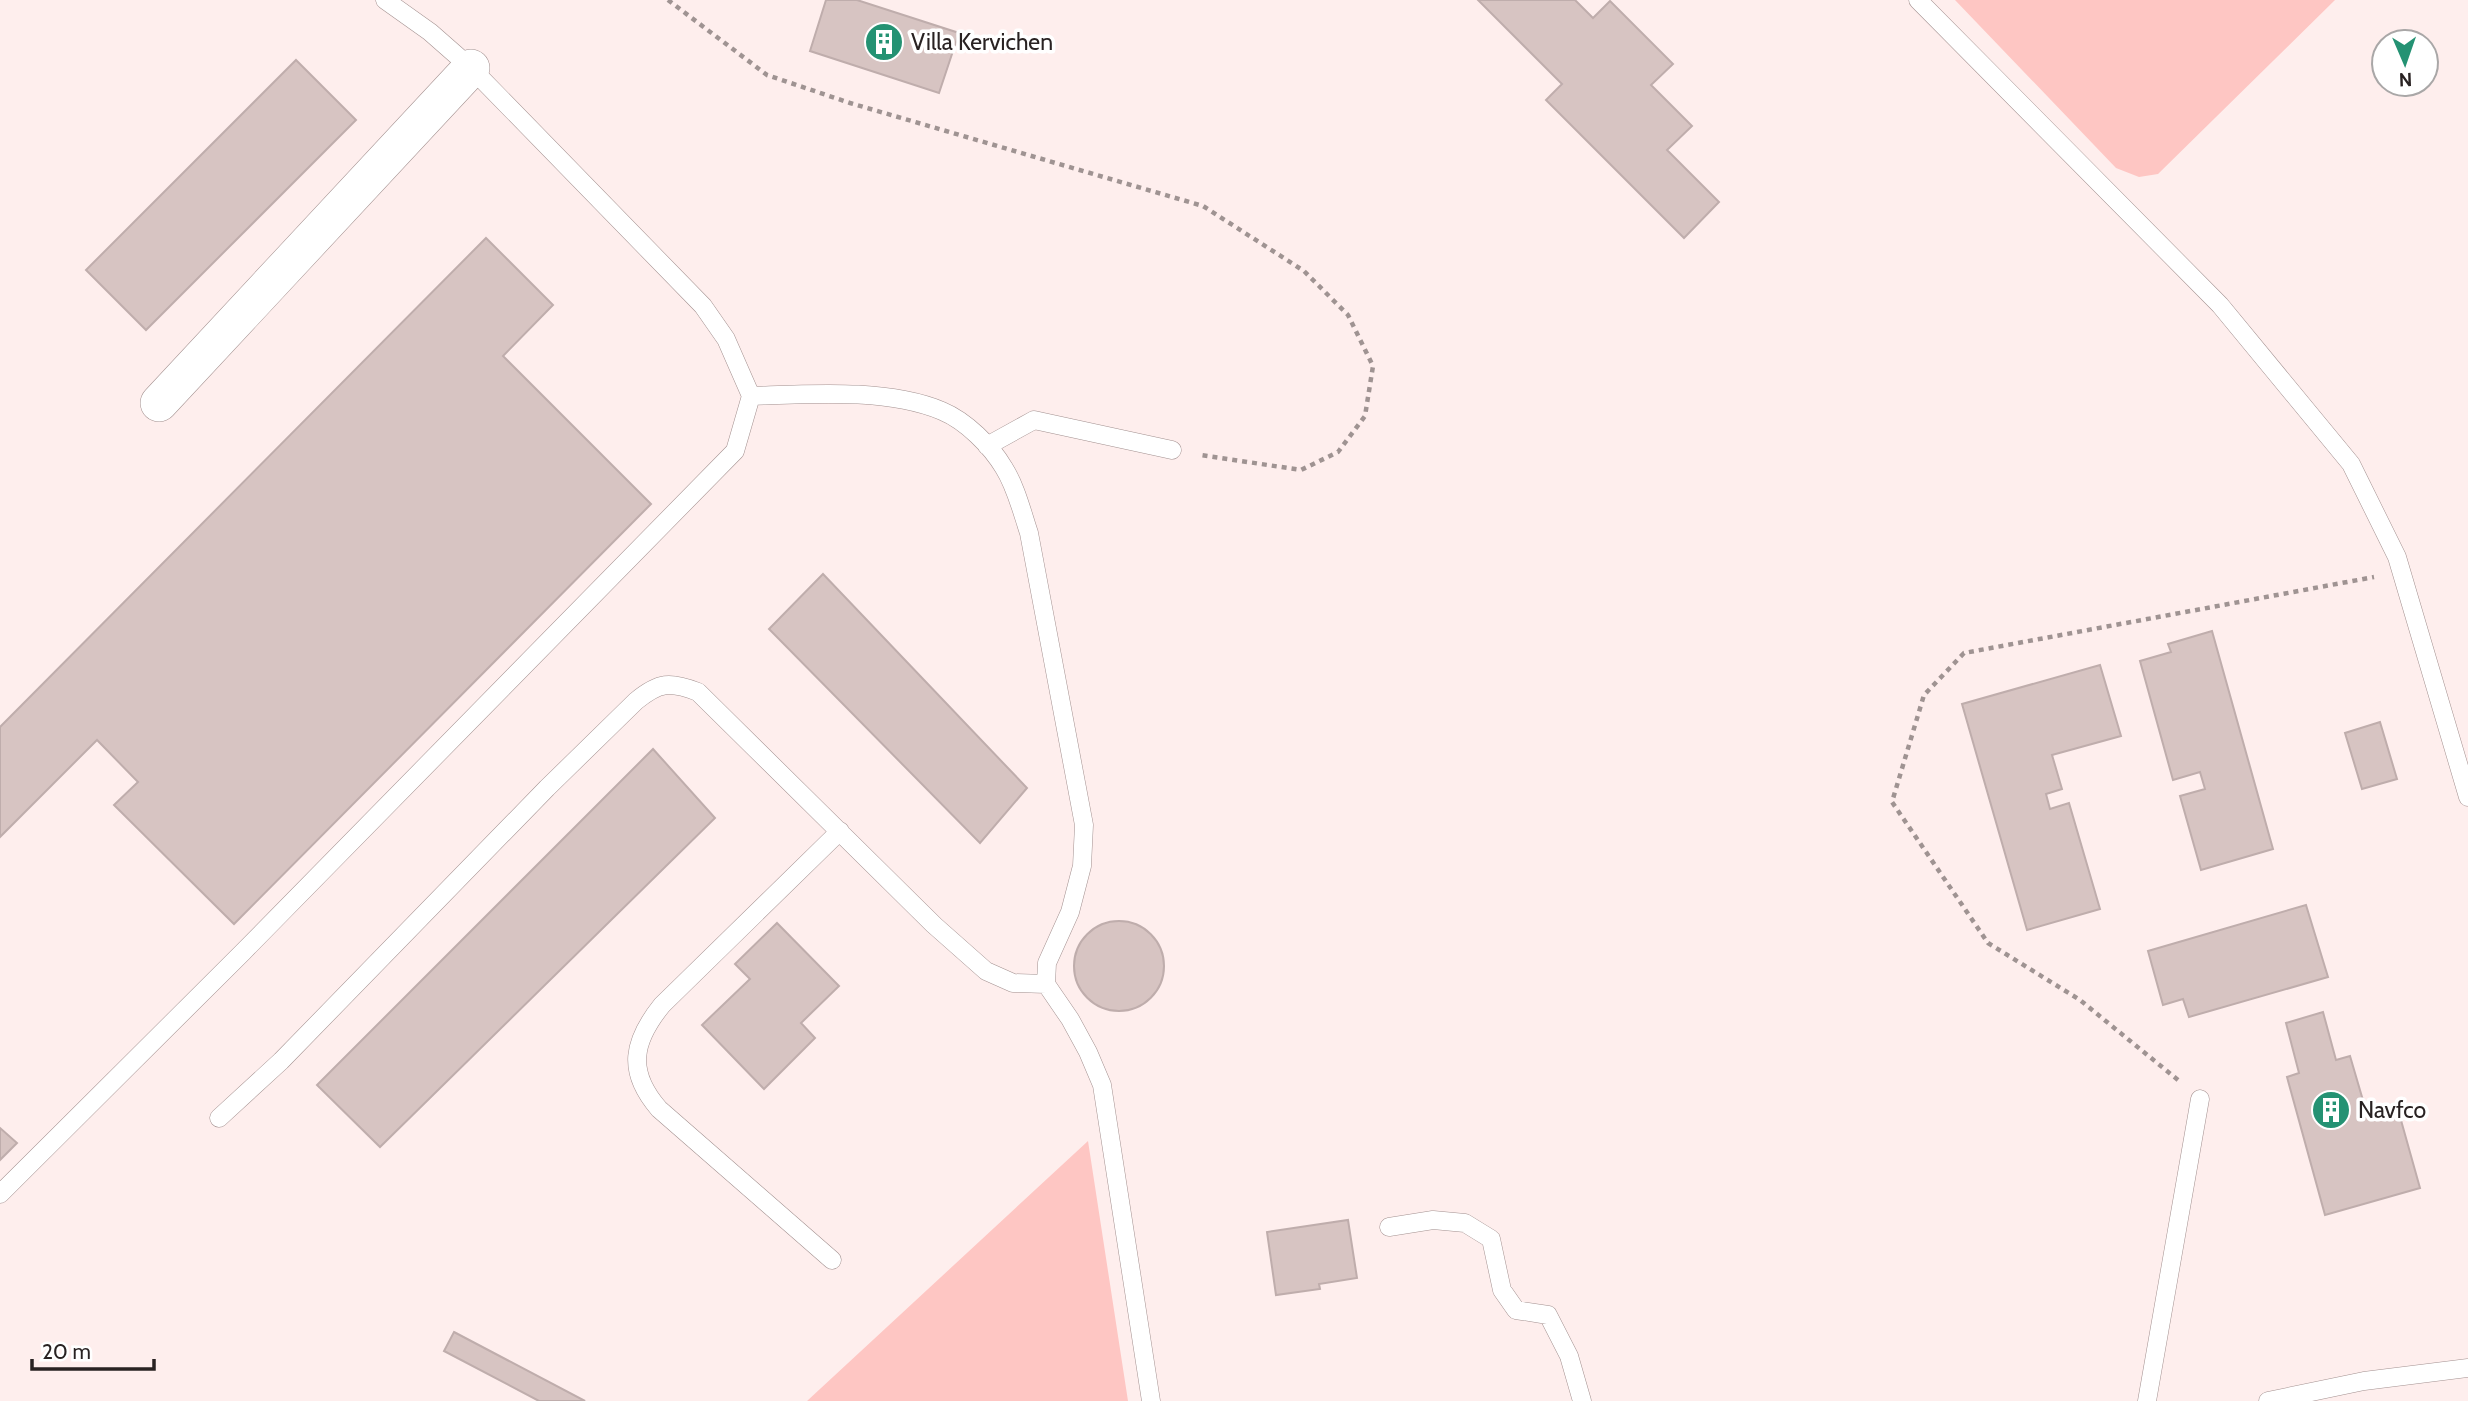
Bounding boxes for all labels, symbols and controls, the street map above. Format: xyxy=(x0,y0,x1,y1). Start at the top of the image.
building icon: Villa Kervichen xyxy=(863,21,905,63)
place label: Villa Kervichen xyxy=(911,28,1053,56)
north arrow xyxy=(2370,28,2440,98)
text: N xyxy=(2398,68,2413,91)
building icon: Navfco xyxy=(2310,1089,2352,1131)
place label: Navfco xyxy=(2358,1096,2426,1124)
scale bar xyxy=(32,1328,154,1372)
text: 20 m xyxy=(42,1339,91,1364)

